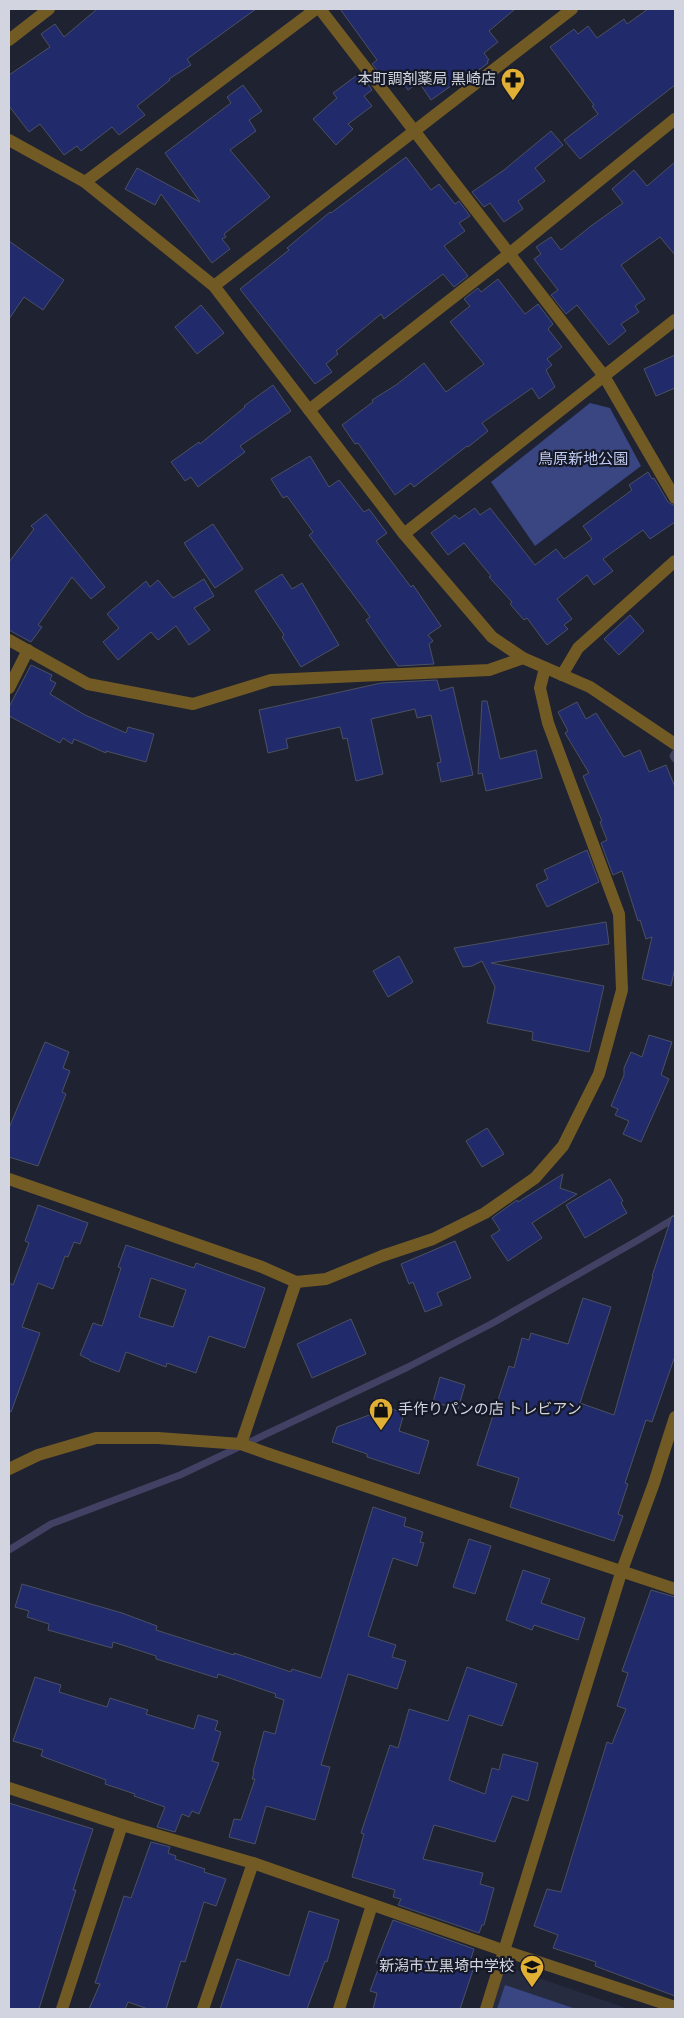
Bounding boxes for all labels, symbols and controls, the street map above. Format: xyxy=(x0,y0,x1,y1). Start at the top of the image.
pharmacy icon: 本町調剤薬局 黒崎店 xyxy=(500,67,526,101)
place label: 本町調剤薬局 黒崎店 xyxy=(357,71,496,90)
park label: 鳥原新地公園 xyxy=(538,451,628,470)
shop icon: 手作りパンの店 トレビアン xyxy=(368,1397,394,1431)
place label: 手作りパンの店 トレビアン xyxy=(398,1401,582,1420)
school or university icon: 新潟市立黒埼中学校 xyxy=(519,1954,545,1988)
place label: 新潟市立黒埼中学校 xyxy=(379,1958,514,1977)

